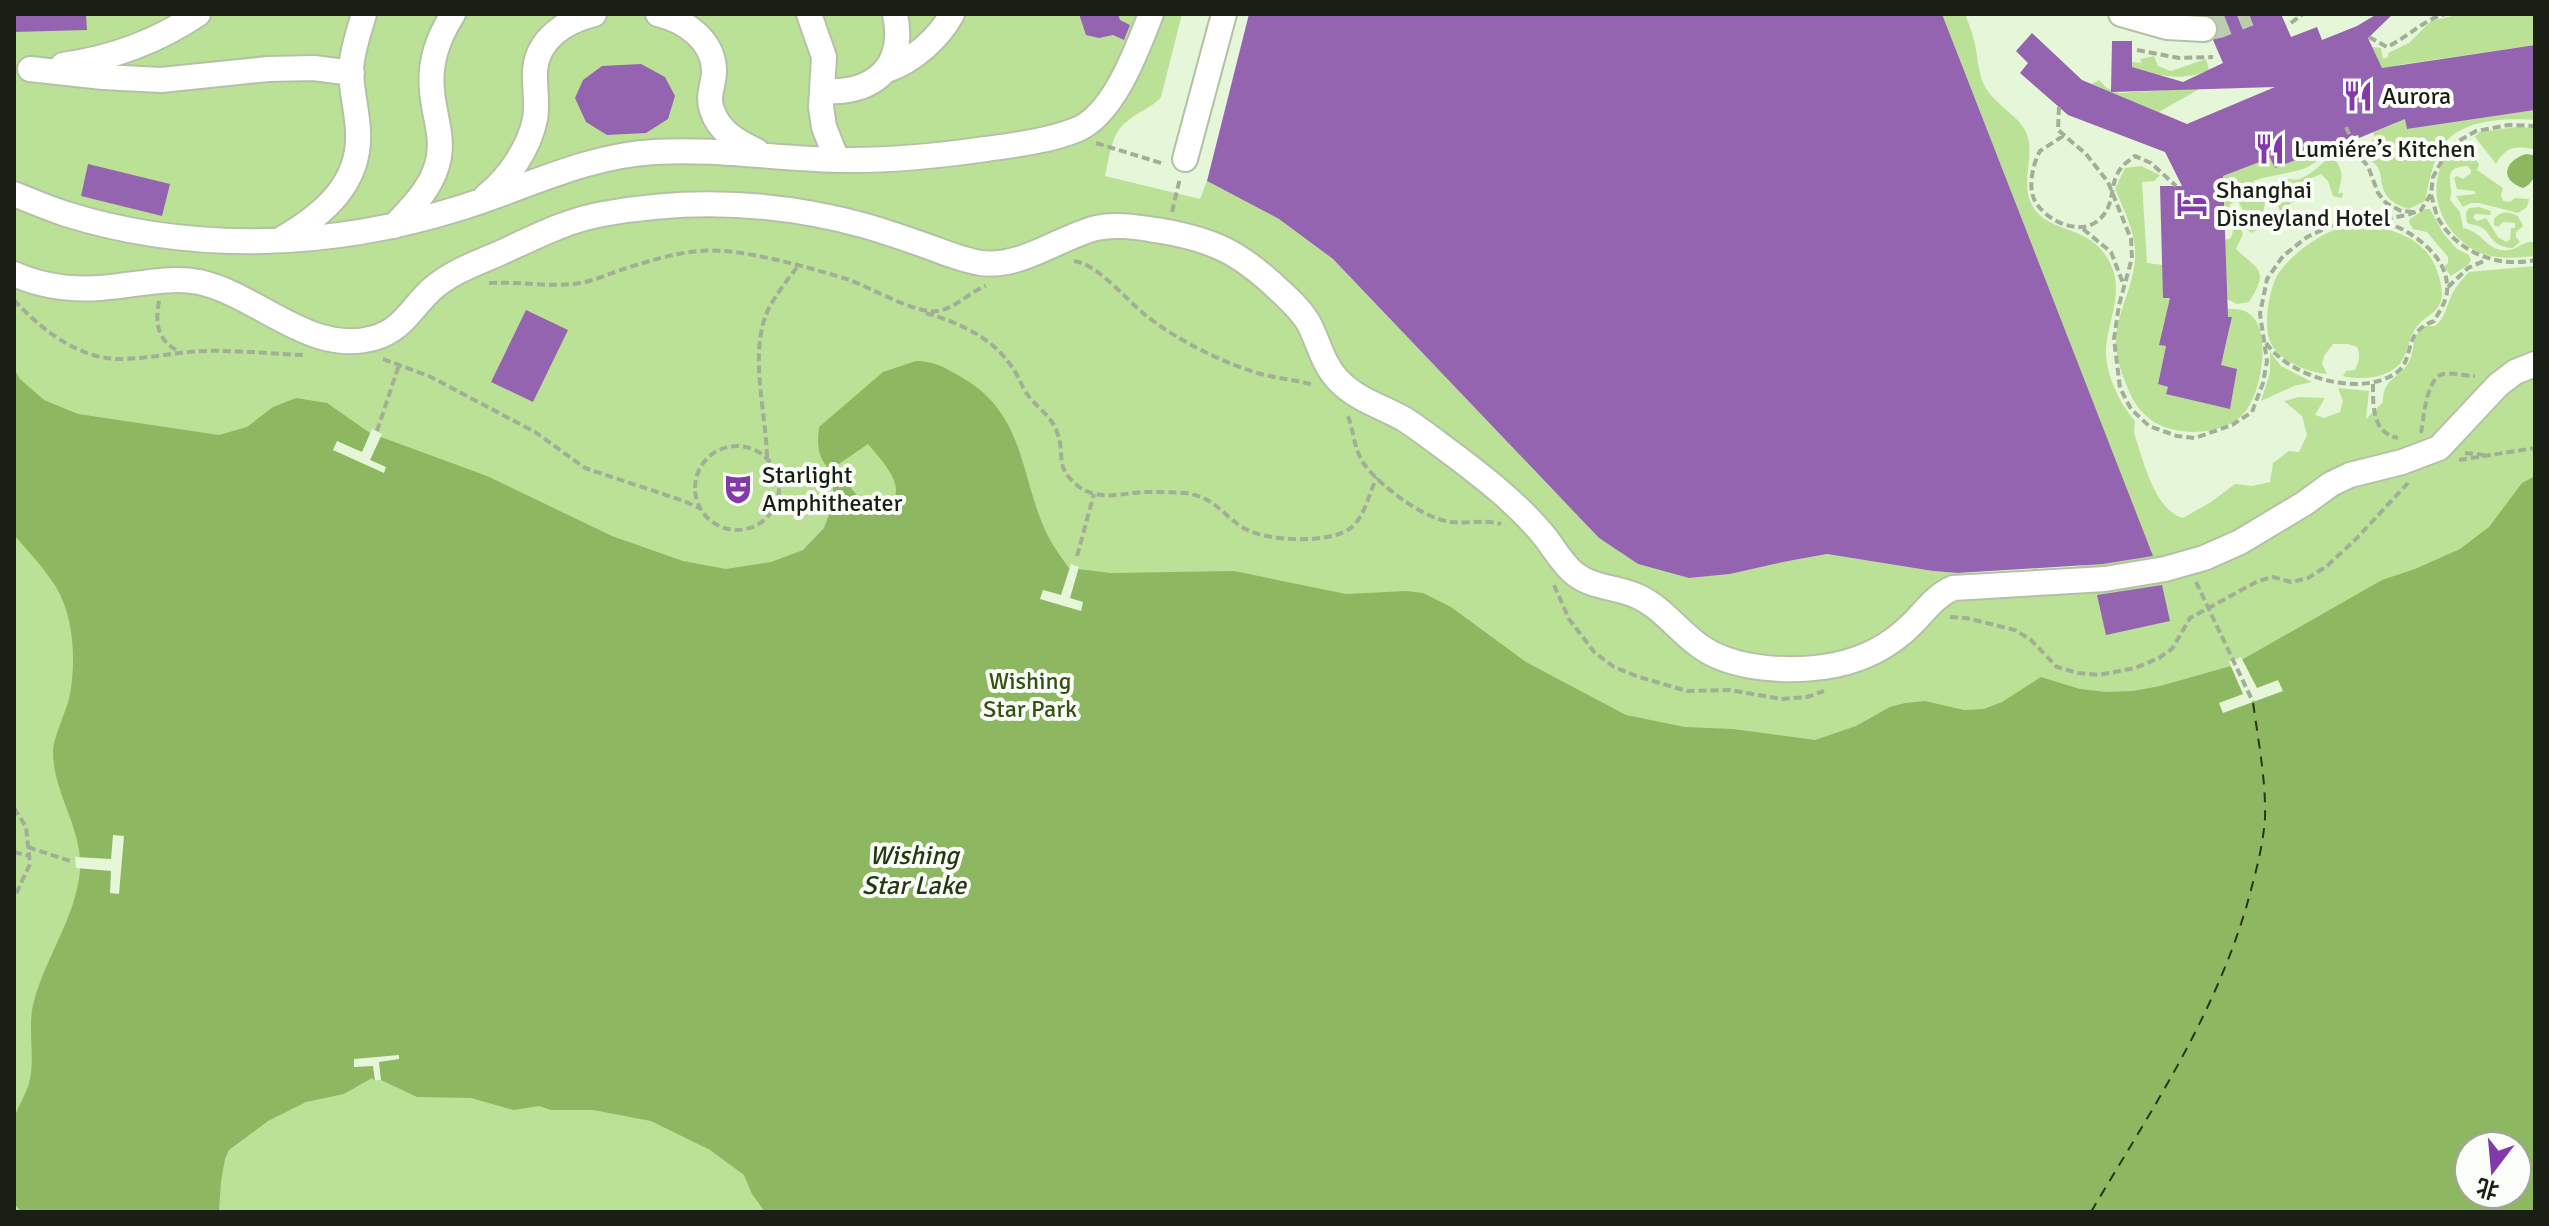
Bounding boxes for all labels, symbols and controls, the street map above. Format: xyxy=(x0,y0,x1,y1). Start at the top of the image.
restaurant icon: Aurora xyxy=(2341,79,2375,113)
place label: Aurora xyxy=(2382,81,2451,111)
restaurant icon: Lumiére’s Kitchen xyxy=(2253,132,2287,166)
place label: Lumiére’s Kitchen xyxy=(2294,134,2476,164)
place label: Shanghai Disneyland Hotel xyxy=(2216,175,2391,233)
hotel icon: Shanghai Disneyland Hotel xyxy=(2175,187,2209,221)
place label: Starlight Amphitheater xyxy=(762,460,903,518)
theatre icon: Starlight Amphitheater xyxy=(721,472,755,506)
park label: Wishing Star Park xyxy=(983,666,1077,724)
water label: Wishing Star Lake xyxy=(862,840,968,902)
north arrow xyxy=(2453,1130,2533,1210)
text: 北 xyxy=(2473,1173,2502,1205)

